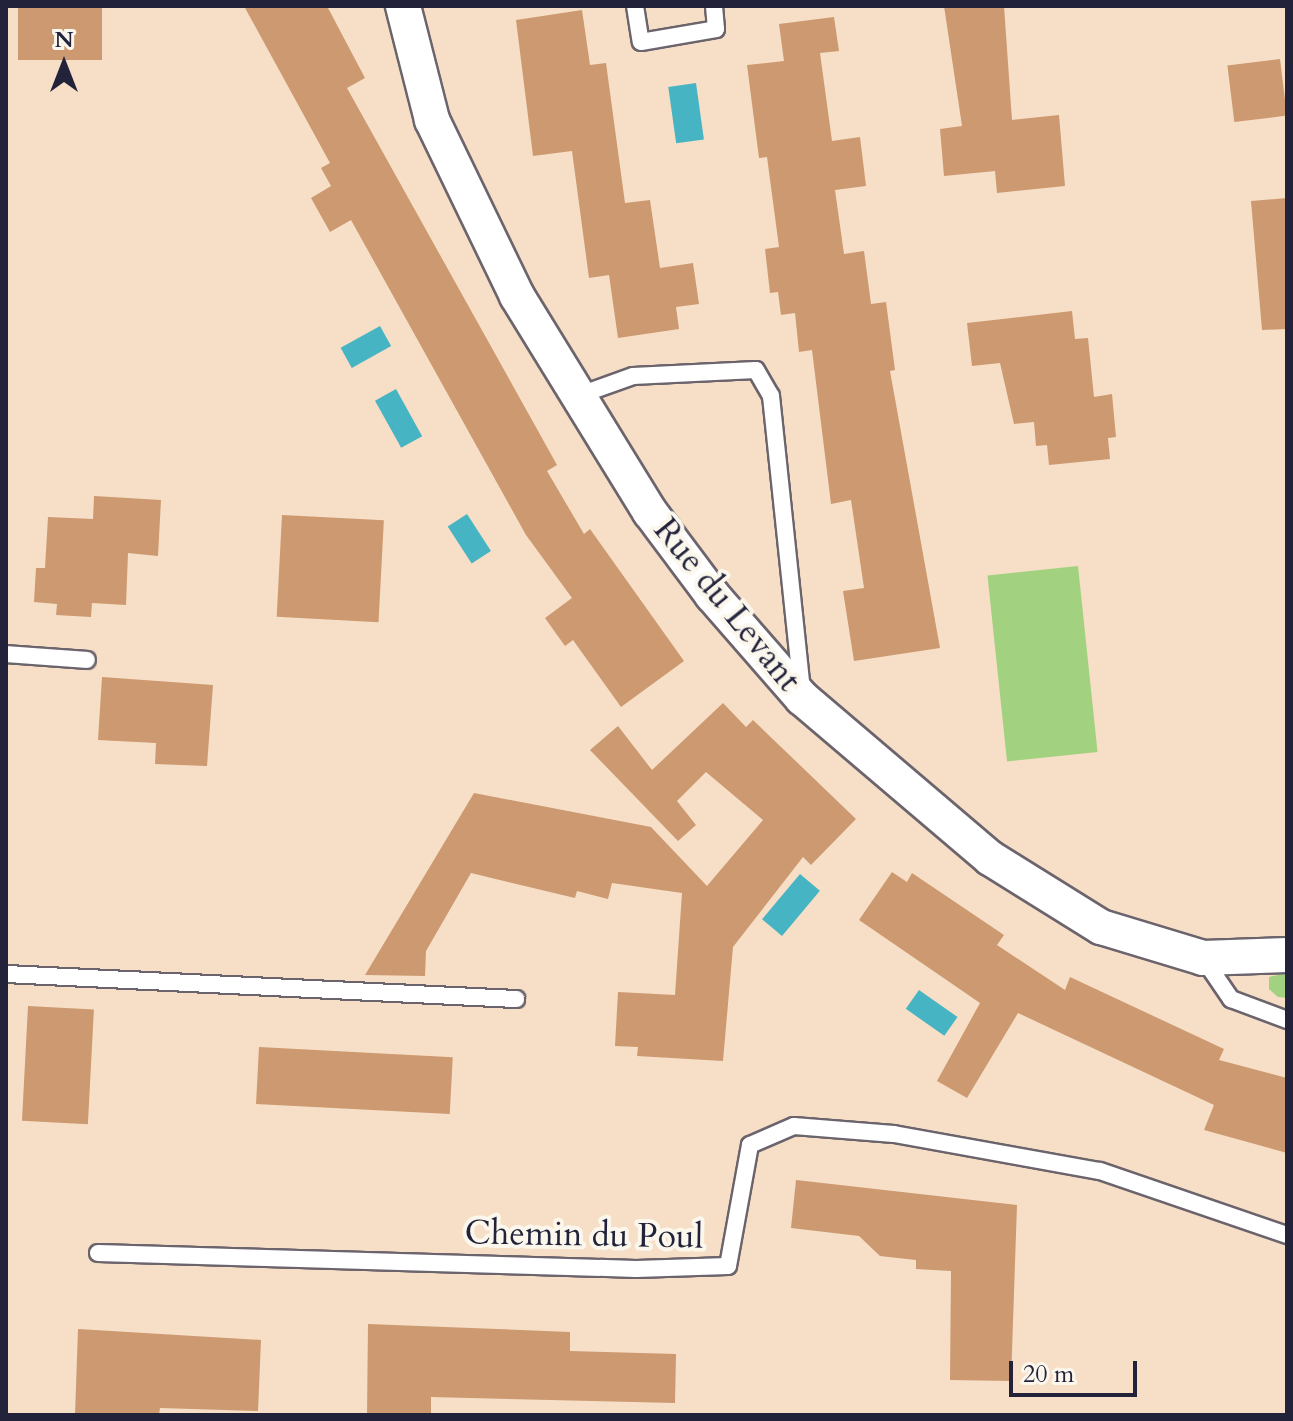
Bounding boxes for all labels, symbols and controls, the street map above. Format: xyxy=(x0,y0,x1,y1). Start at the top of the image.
north arrow xyxy=(24,24,104,104)
text: N xyxy=(54,25,74,55)
street label: Rue du Levant xyxy=(645,510,809,700)
street label: Chemin du Poul xyxy=(464,1213,704,1257)
scale bar xyxy=(1013,1345,1141,1395)
text: 20 m xyxy=(1023,1358,1074,1391)

